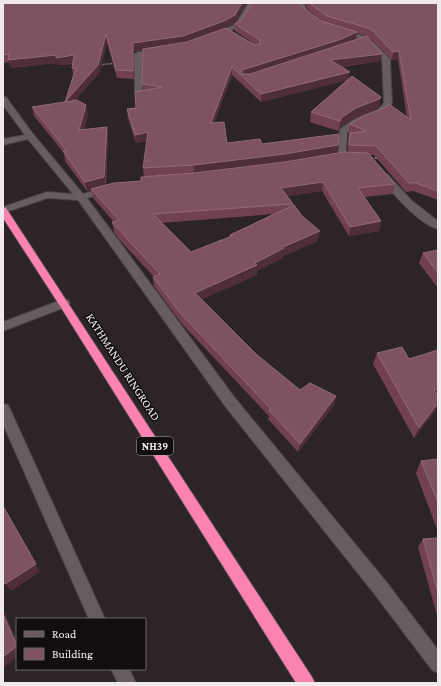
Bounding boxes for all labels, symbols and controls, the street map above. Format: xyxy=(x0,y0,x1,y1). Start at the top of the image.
street label: KATHMANDU RINGROAD xyxy=(83,311,163,423)
road number: NH39 xyxy=(137,437,173,455)
legend xyxy=(16,618,146,670)
text: Road xyxy=(52,627,77,641)
text: Building xyxy=(52,647,93,661)

